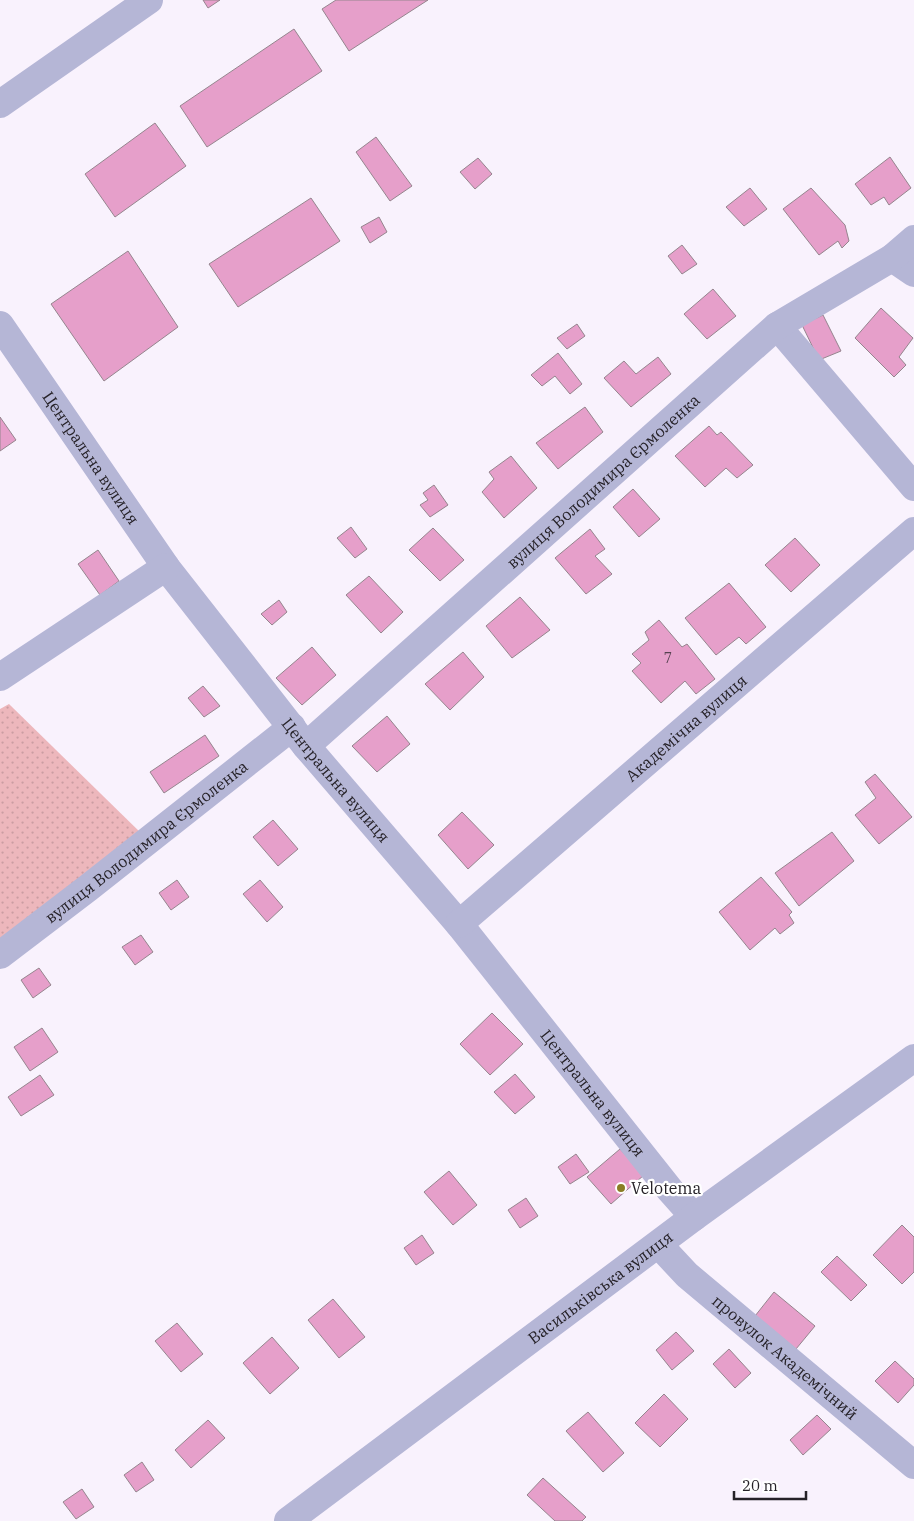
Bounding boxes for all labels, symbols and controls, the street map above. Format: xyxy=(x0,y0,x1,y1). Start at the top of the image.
street label: Центральна вулиця xyxy=(38,387,144,528)
street label: вулиця Володимира Єрмоленка xyxy=(502,390,704,572)
house number: 7 xyxy=(664,649,672,667)
street label: Академічна вулиця xyxy=(621,670,751,786)
street label: Центральна вулиця xyxy=(278,714,394,846)
street label: вулиця Володимира Єрмоленка xyxy=(41,756,252,927)
street label: Центральна вулиця xyxy=(536,1025,650,1161)
place label: Velotema xyxy=(631,1178,702,1198)
marker: Velotema xyxy=(615,1182,627,1194)
street label: Васильківська вулиця xyxy=(524,1227,676,1348)
street label: провулок Академічний xyxy=(708,1291,862,1424)
scale bar xyxy=(734,1468,806,1500)
text: 20 m xyxy=(742,1476,778,1495)

